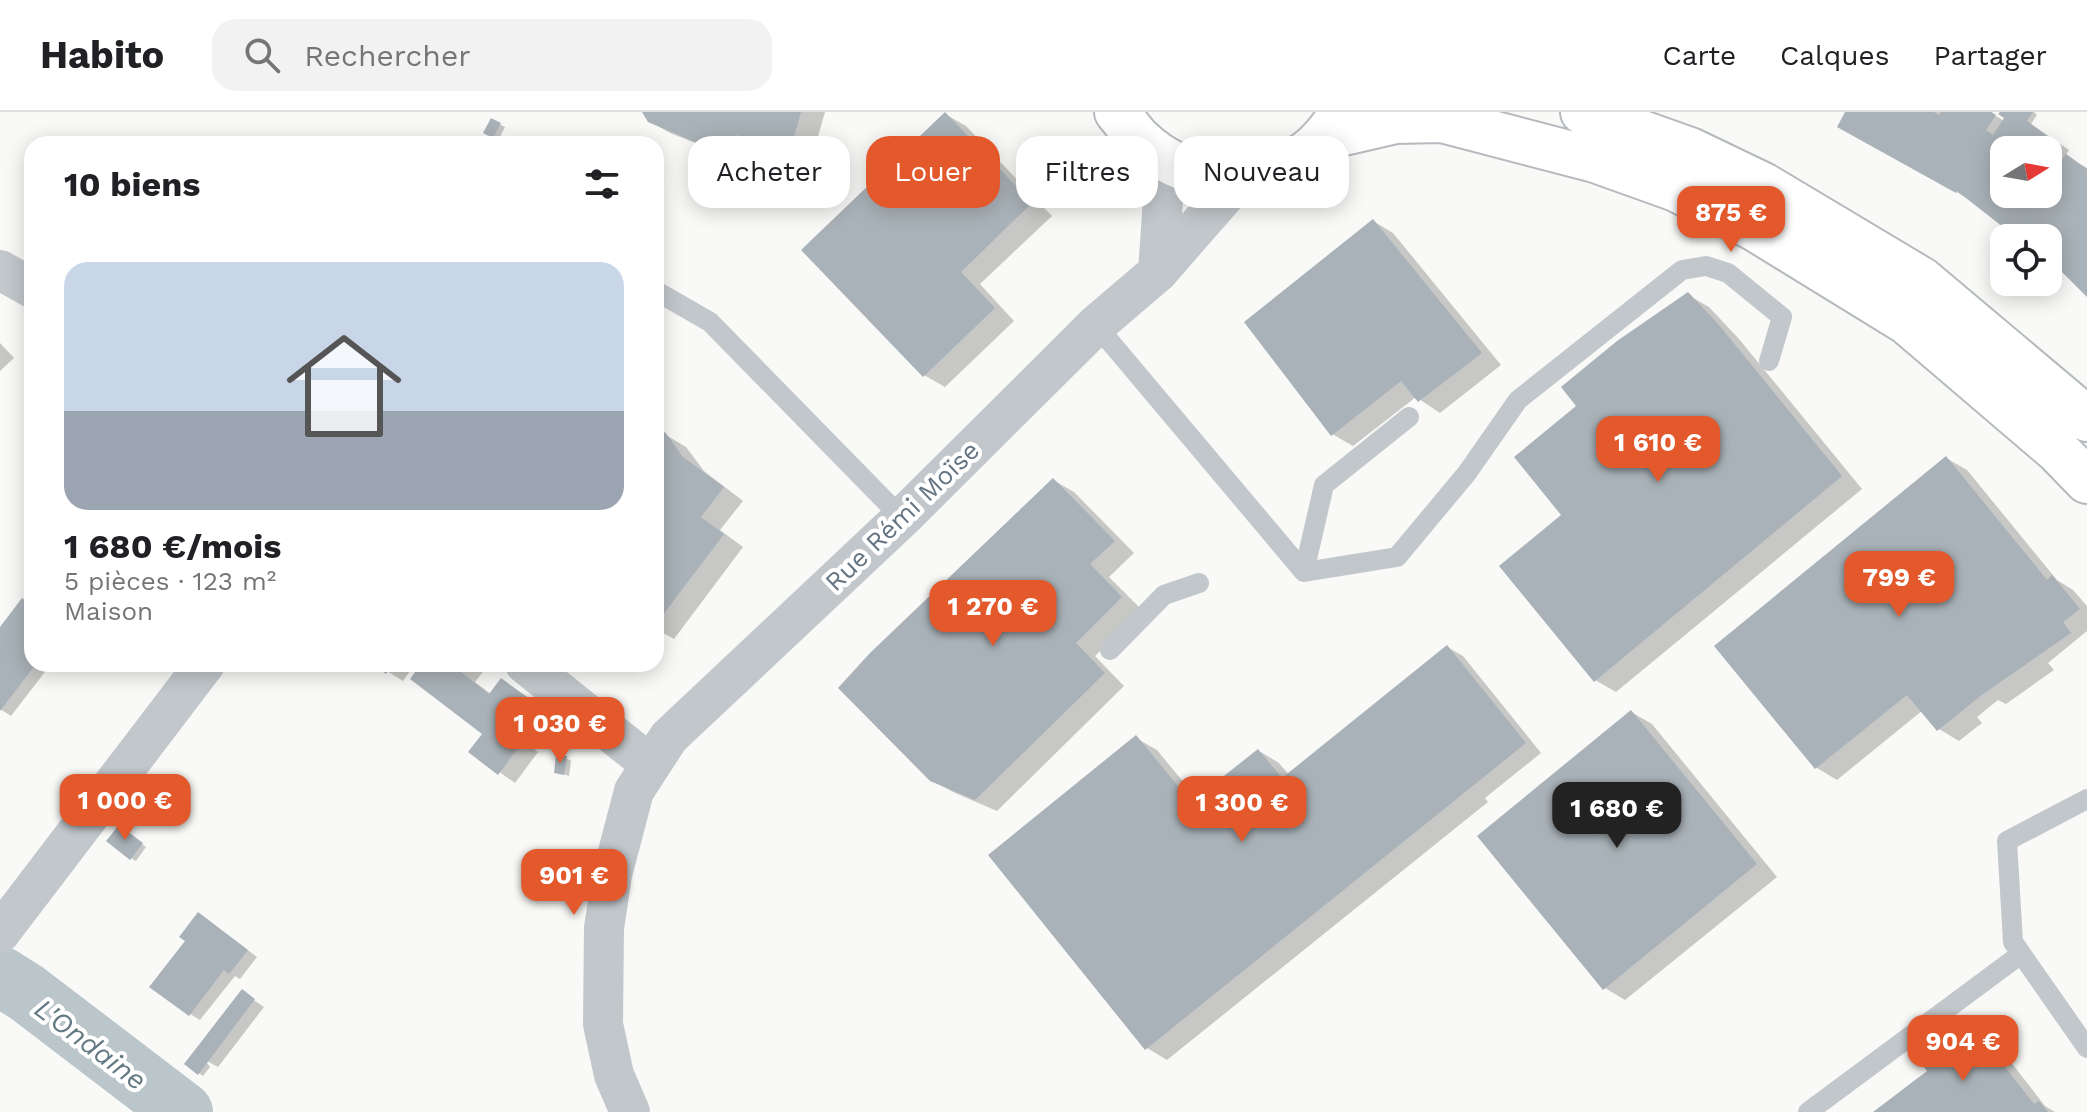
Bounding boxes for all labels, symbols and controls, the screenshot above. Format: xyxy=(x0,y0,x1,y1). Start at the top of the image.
search box xyxy=(212,19,772,91)
text: Habito xyxy=(40,33,164,77)
icon: search xyxy=(240,33,284,77)
text: Rechercher xyxy=(304,38,470,73)
text: Carte xyxy=(1663,39,1736,72)
text: Calques xyxy=(1780,39,1889,72)
text: Partager xyxy=(1933,39,2047,72)
chip: Acheter xyxy=(688,136,850,208)
chip: Louer xyxy=(866,136,1000,208)
chip: Filtres xyxy=(1016,136,1158,208)
chip: Nouveau xyxy=(1174,136,1349,208)
north arrow xyxy=(1990,136,2062,208)
map controls xyxy=(1990,136,2062,296)
icon: filters xyxy=(580,162,624,206)
text: 10 biens xyxy=(64,164,200,204)
pin: 875 € xyxy=(1675,186,1787,254)
text: 875 € xyxy=(1695,197,1767,227)
button: locate xyxy=(1990,224,2062,296)
icon: home xyxy=(272,314,416,458)
pin: 1 610 € xyxy=(1584,416,1732,484)
text: 1 610 € xyxy=(1614,427,1702,457)
street label: Rue Rémi Moïse xyxy=(819,435,985,597)
text: 1 680 €/mois xyxy=(64,526,281,566)
pin: 799 € xyxy=(1843,551,1955,619)
text: 799 € xyxy=(1862,562,1936,592)
text: 5 pièces · 123 m² xyxy=(64,566,276,596)
pin: 1 270 € xyxy=(919,580,1067,648)
text: 1 270 € xyxy=(947,591,1039,621)
text: Maison xyxy=(64,596,153,626)
pin: 1 030 € xyxy=(486,697,634,765)
text: 1 030 € xyxy=(513,708,607,738)
pin: 1 000 € xyxy=(51,774,199,842)
pin: 1 300 € xyxy=(1168,776,1316,844)
pin: 1 680 € xyxy=(1543,782,1691,850)
text: 1 000 € xyxy=(78,785,172,815)
text: 1 300 € xyxy=(1195,787,1289,817)
text: 1 680 € xyxy=(1570,793,1664,823)
pin: 901 € xyxy=(518,849,630,917)
text: 901 € xyxy=(539,860,609,890)
water label: L'Ondaine xyxy=(28,992,153,1097)
pin: 904 € xyxy=(1907,1015,2019,1083)
text: 904 € xyxy=(1925,1026,2001,1056)

